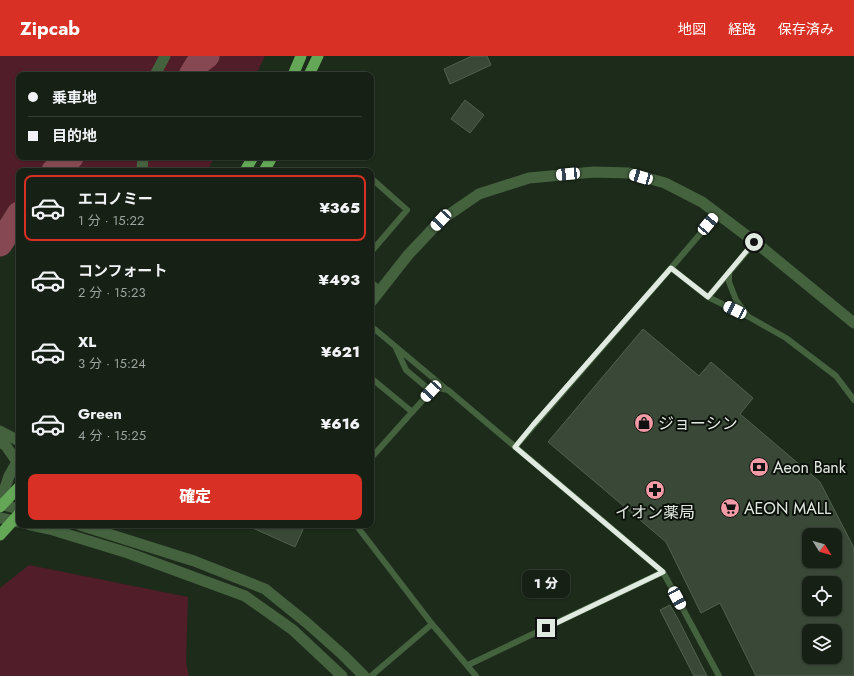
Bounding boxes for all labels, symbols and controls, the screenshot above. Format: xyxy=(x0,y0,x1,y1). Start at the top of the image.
text: Zipcab xyxy=(20,15,80,42)
text: 地図 xyxy=(678,19,706,39)
text: 経路 xyxy=(728,19,756,39)
text: 保存済み xyxy=(778,19,834,39)
text: 乗車地 xyxy=(52,87,97,109)
text: 目的地 xyxy=(52,125,97,147)
car xyxy=(556,167,580,181)
car xyxy=(628,168,654,186)
text: エコノミー xyxy=(78,188,153,210)
icon: car xyxy=(30,190,66,226)
text: ¥365 xyxy=(319,197,360,219)
car xyxy=(428,207,454,233)
text: 1 分 · 15:22 xyxy=(78,211,144,230)
car xyxy=(696,211,720,237)
route start xyxy=(745,233,763,251)
text: コンフォート xyxy=(78,260,168,282)
icon: car xyxy=(30,262,66,298)
text: ¥493 xyxy=(318,269,360,291)
text: 2 分 · 15:23 xyxy=(78,283,146,302)
car xyxy=(722,299,748,321)
text: XL xyxy=(78,331,96,353)
icon: car xyxy=(30,334,66,370)
text: ¥621 xyxy=(321,341,360,363)
text: 3 分 · 15:24 xyxy=(78,354,146,373)
car xyxy=(418,378,444,404)
text: Green xyxy=(78,403,122,425)
icon: car xyxy=(30,406,66,442)
shop icon: ジョーシン xyxy=(633,412,655,434)
place label: ジョーシン xyxy=(658,412,738,435)
text: ¥616 xyxy=(321,413,360,435)
text: 4 分 · 15:25 xyxy=(78,426,146,445)
bank icon: Aeon Bank xyxy=(748,456,770,478)
place label: Aeon Bank xyxy=(773,456,847,479)
button: 確定 xyxy=(28,474,362,520)
pharmacy icon: イオン薬局 xyxy=(644,479,666,501)
supermarket icon: AEON MALL xyxy=(719,497,741,519)
place label: AEON MALL xyxy=(744,497,832,520)
place label: イオン薬局 xyxy=(615,501,695,524)
north arrow xyxy=(802,528,842,568)
map controls xyxy=(802,528,842,664)
callout: 1 分 xyxy=(522,570,570,598)
text: 1 分 xyxy=(534,574,558,593)
button: locate xyxy=(802,576,842,616)
car xyxy=(666,585,688,611)
route end xyxy=(537,619,555,637)
button: layers xyxy=(802,624,842,664)

